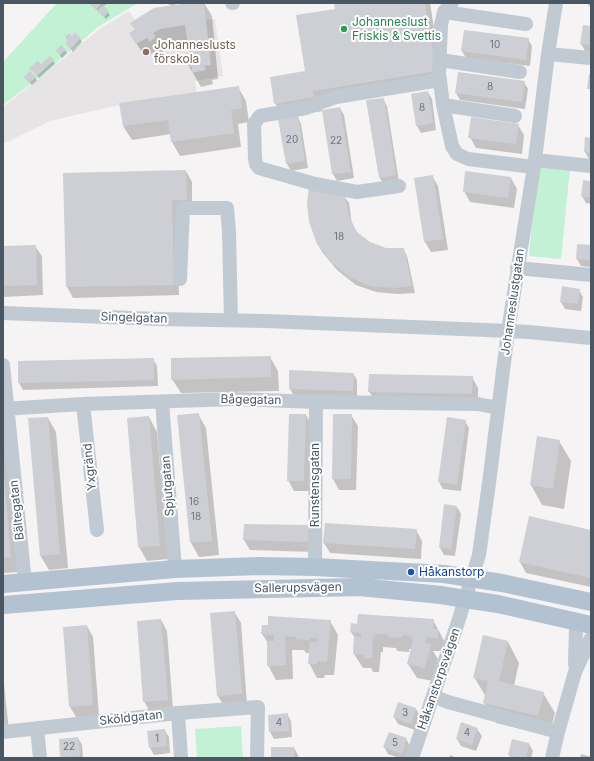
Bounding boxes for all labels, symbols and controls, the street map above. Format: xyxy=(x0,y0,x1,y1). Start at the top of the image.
place label: Johanneslust Friskis & Svettis xyxy=(352,15,441,43)
marker: Johanneslust Friskis & Svettis xyxy=(339,24,349,34)
place label: Johanneslusts förskola xyxy=(154,38,236,66)
house number: 10 xyxy=(490,39,500,51)
marker: Johanneslusts förskola xyxy=(141,47,151,57)
house number: 8 xyxy=(487,81,493,93)
house number: 8 xyxy=(419,102,425,114)
house number: 20 xyxy=(286,134,298,146)
house number: 22 xyxy=(330,135,342,147)
house number: 18 xyxy=(334,231,344,243)
street label: Johanneslustgatan xyxy=(498,248,528,356)
street label: Singelgatan xyxy=(100,310,168,326)
street label: Bågegatan xyxy=(220,392,282,408)
street label: Yxgränd xyxy=(80,443,100,491)
street label: Runstensgatan xyxy=(308,443,322,527)
street label: Spjutgatan xyxy=(159,455,177,517)
street label: Bältegatan xyxy=(7,479,27,541)
house number: 16 xyxy=(189,496,199,508)
house number: 18 xyxy=(191,511,201,523)
place label: Håkanstorp xyxy=(419,565,484,579)
marker: Håkanstorp xyxy=(406,567,416,577)
street label: Sallerupsvägen xyxy=(254,580,342,596)
street label: Håkanstorpsvägen xyxy=(415,626,463,732)
house number: 3 xyxy=(402,707,408,719)
street label: Sköldgatan xyxy=(99,708,163,728)
house number: 4 xyxy=(276,717,282,729)
house number: 4 xyxy=(464,727,470,739)
house number: 1 xyxy=(155,733,159,745)
house number: 5 xyxy=(392,737,398,749)
house number: 22 xyxy=(63,741,75,753)

